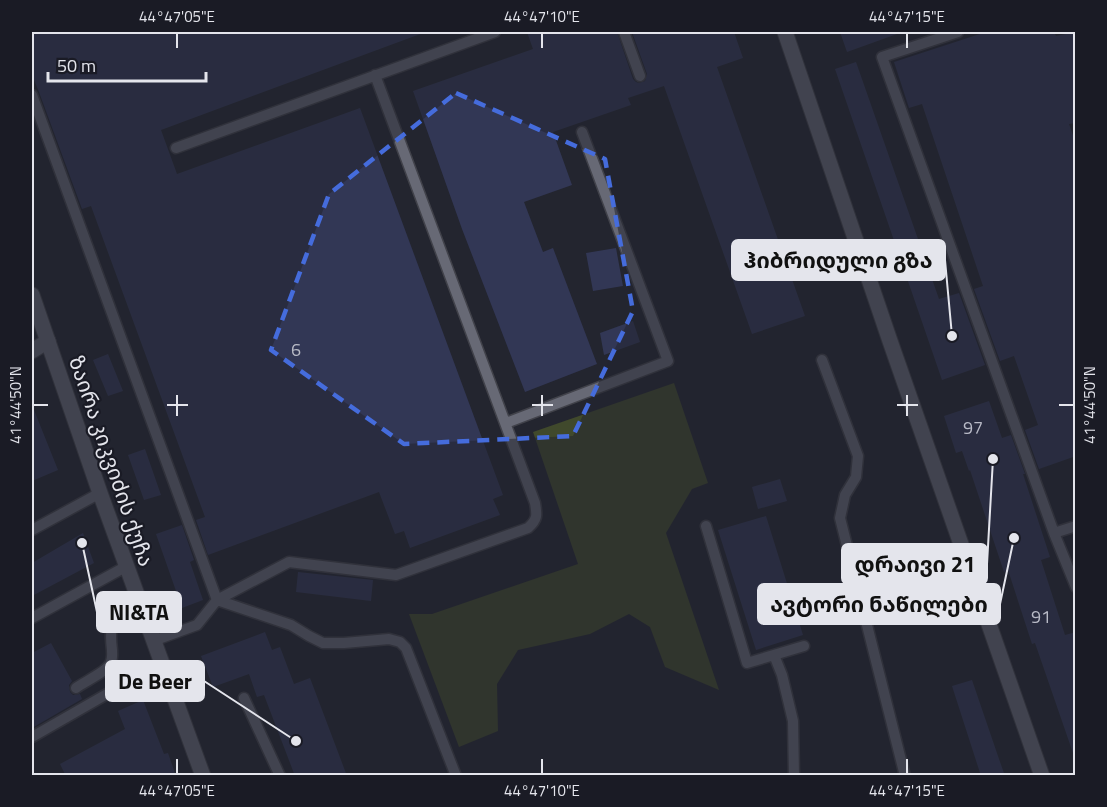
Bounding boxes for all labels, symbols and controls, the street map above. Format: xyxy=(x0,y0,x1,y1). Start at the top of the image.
text: 44°47'05"E xyxy=(139,5,215,28)
text: 44°47'10"E xyxy=(504,5,580,28)
text: 44°47'15"E xyxy=(869,5,945,28)
scale bar xyxy=(48,45,206,83)
text: 50 m xyxy=(57,52,96,79)
callout: ჰიბრიდული გზა xyxy=(732,240,945,280)
text: ჰიბრიდული გზა xyxy=(743,243,933,277)
house number: 6 xyxy=(291,336,301,363)
street label: ზაირა კიკვიძის ქუჩა xyxy=(61,352,163,570)
text: 41°44'50"N xyxy=(4,366,27,444)
text: 41°44'50"N xyxy=(1078,366,1101,444)
house number: 97 xyxy=(963,414,983,441)
callout: დრაივი 21 xyxy=(842,544,987,584)
text: დრაივი 21 xyxy=(855,547,975,581)
callout: ავტორი ნაწილები xyxy=(758,584,1000,624)
text: ავტორი ნაწილები xyxy=(770,587,988,621)
callout: NI&TA xyxy=(97,592,181,632)
text: NI&TA xyxy=(109,595,169,629)
house number: 91 xyxy=(1031,603,1051,630)
callout: De Beer xyxy=(106,661,204,701)
text: De Beer xyxy=(118,664,192,698)
text: 44°47'05"E xyxy=(139,779,215,802)
text: 44°47'10"E xyxy=(504,779,580,802)
text: 44°47'15"E xyxy=(869,779,945,802)

